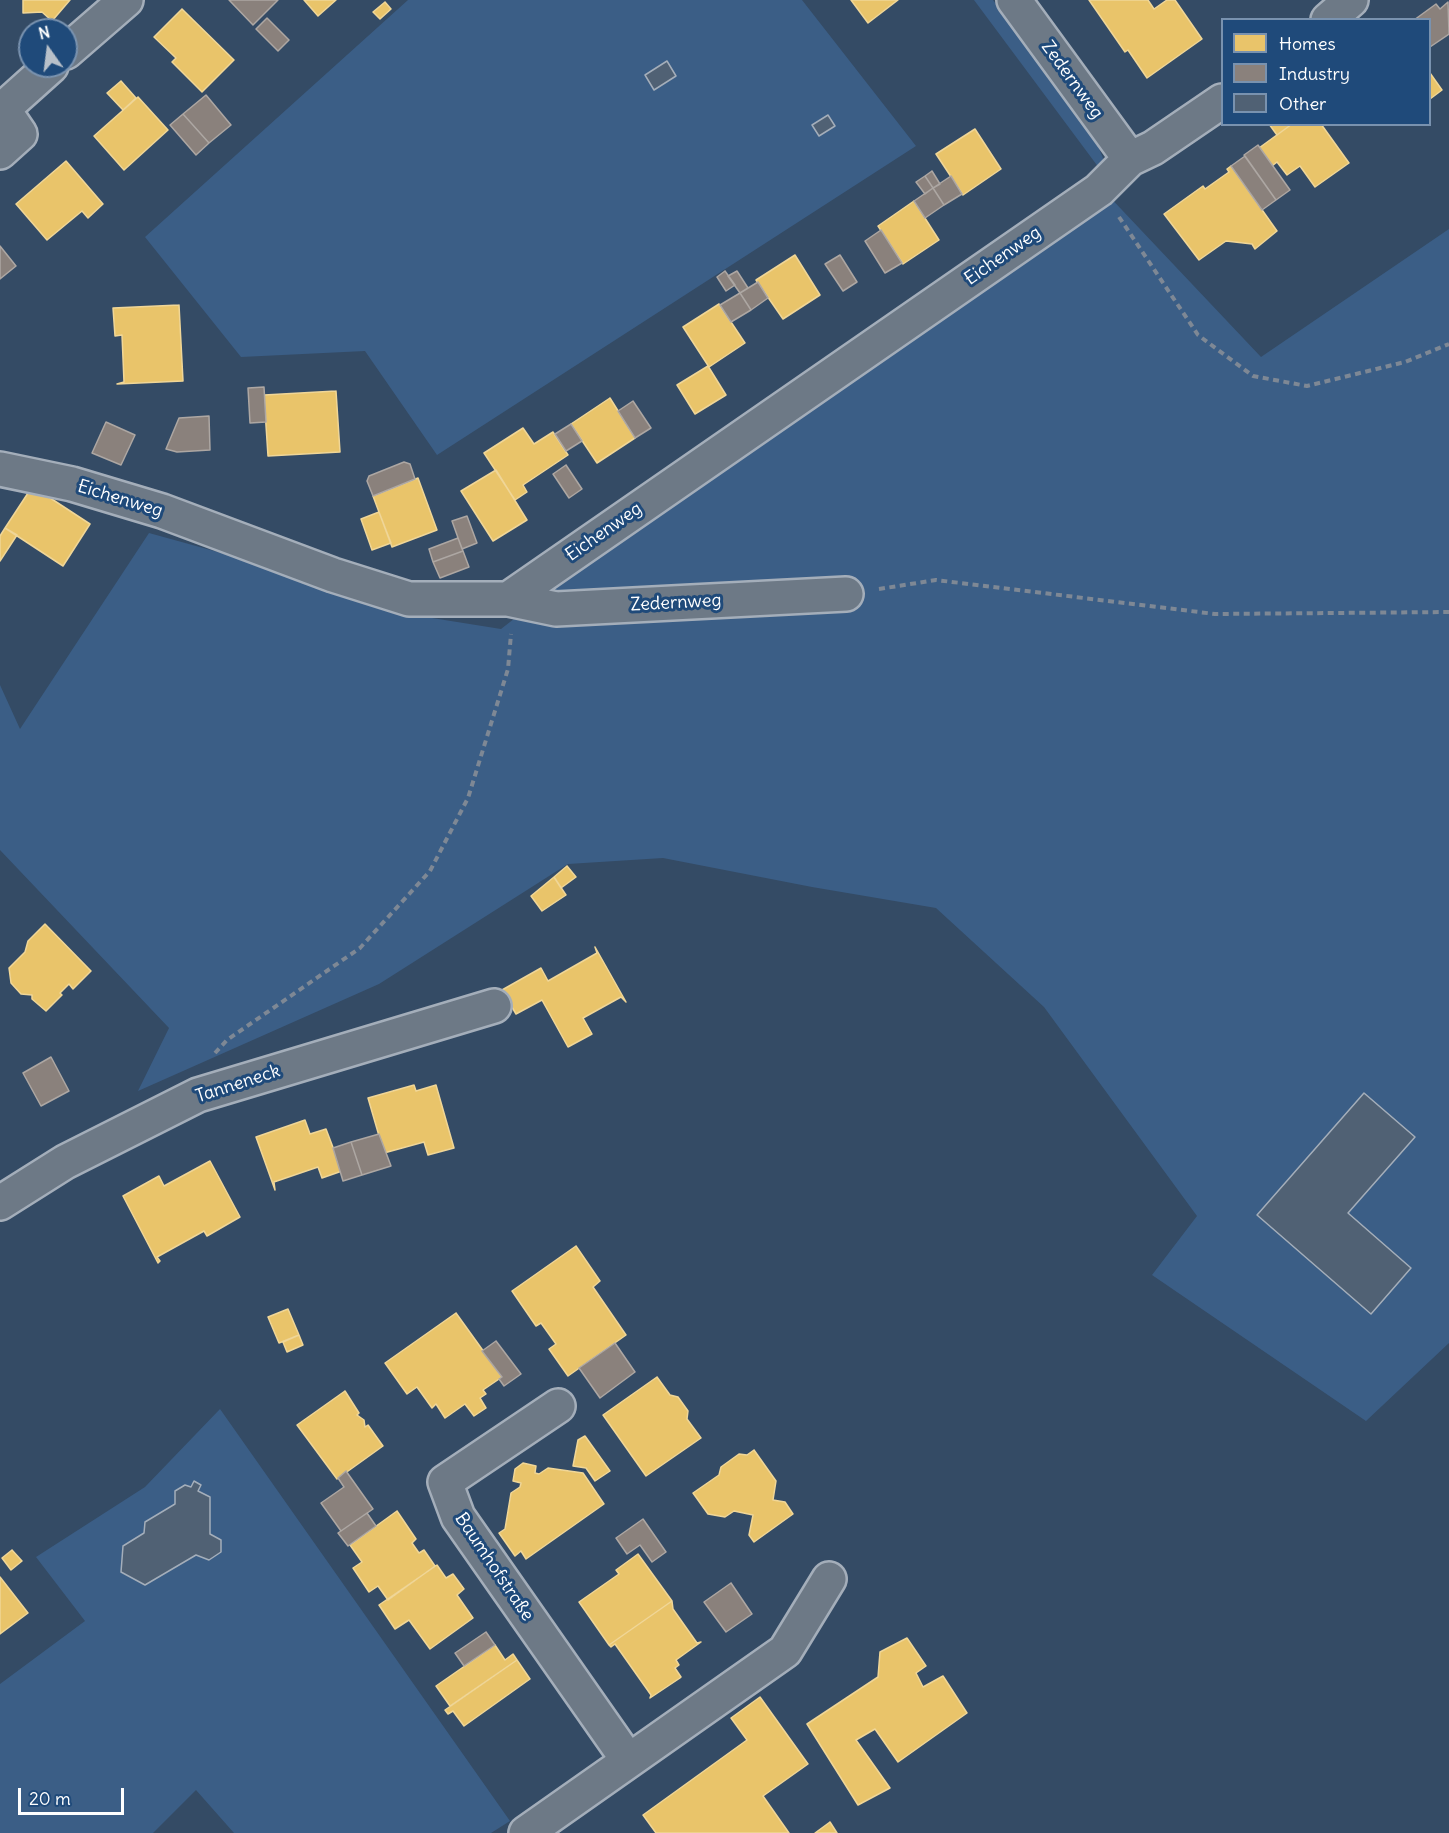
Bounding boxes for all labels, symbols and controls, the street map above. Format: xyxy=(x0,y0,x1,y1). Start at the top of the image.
north arrow xyxy=(18,18,78,78)
legend xyxy=(1221,18,1431,126)
text: N xyxy=(36,21,52,44)
text: Homes xyxy=(1279,32,1336,55)
street label: Zedernweg xyxy=(1037,37,1107,123)
text: Industry xyxy=(1279,62,1350,85)
text: Other xyxy=(1279,92,1326,115)
street label: Eichenweg xyxy=(961,222,1045,290)
street label: Eichenweg xyxy=(75,476,165,522)
street label: Eichenweg xyxy=(562,498,646,566)
street label: Zedernweg xyxy=(630,590,722,616)
street label: Tanneneck xyxy=(193,1060,283,1108)
street label: Baumhofstraße xyxy=(450,1509,538,1625)
scale bar xyxy=(21,1776,128,1814)
text: 20 m xyxy=(29,1787,71,1810)

